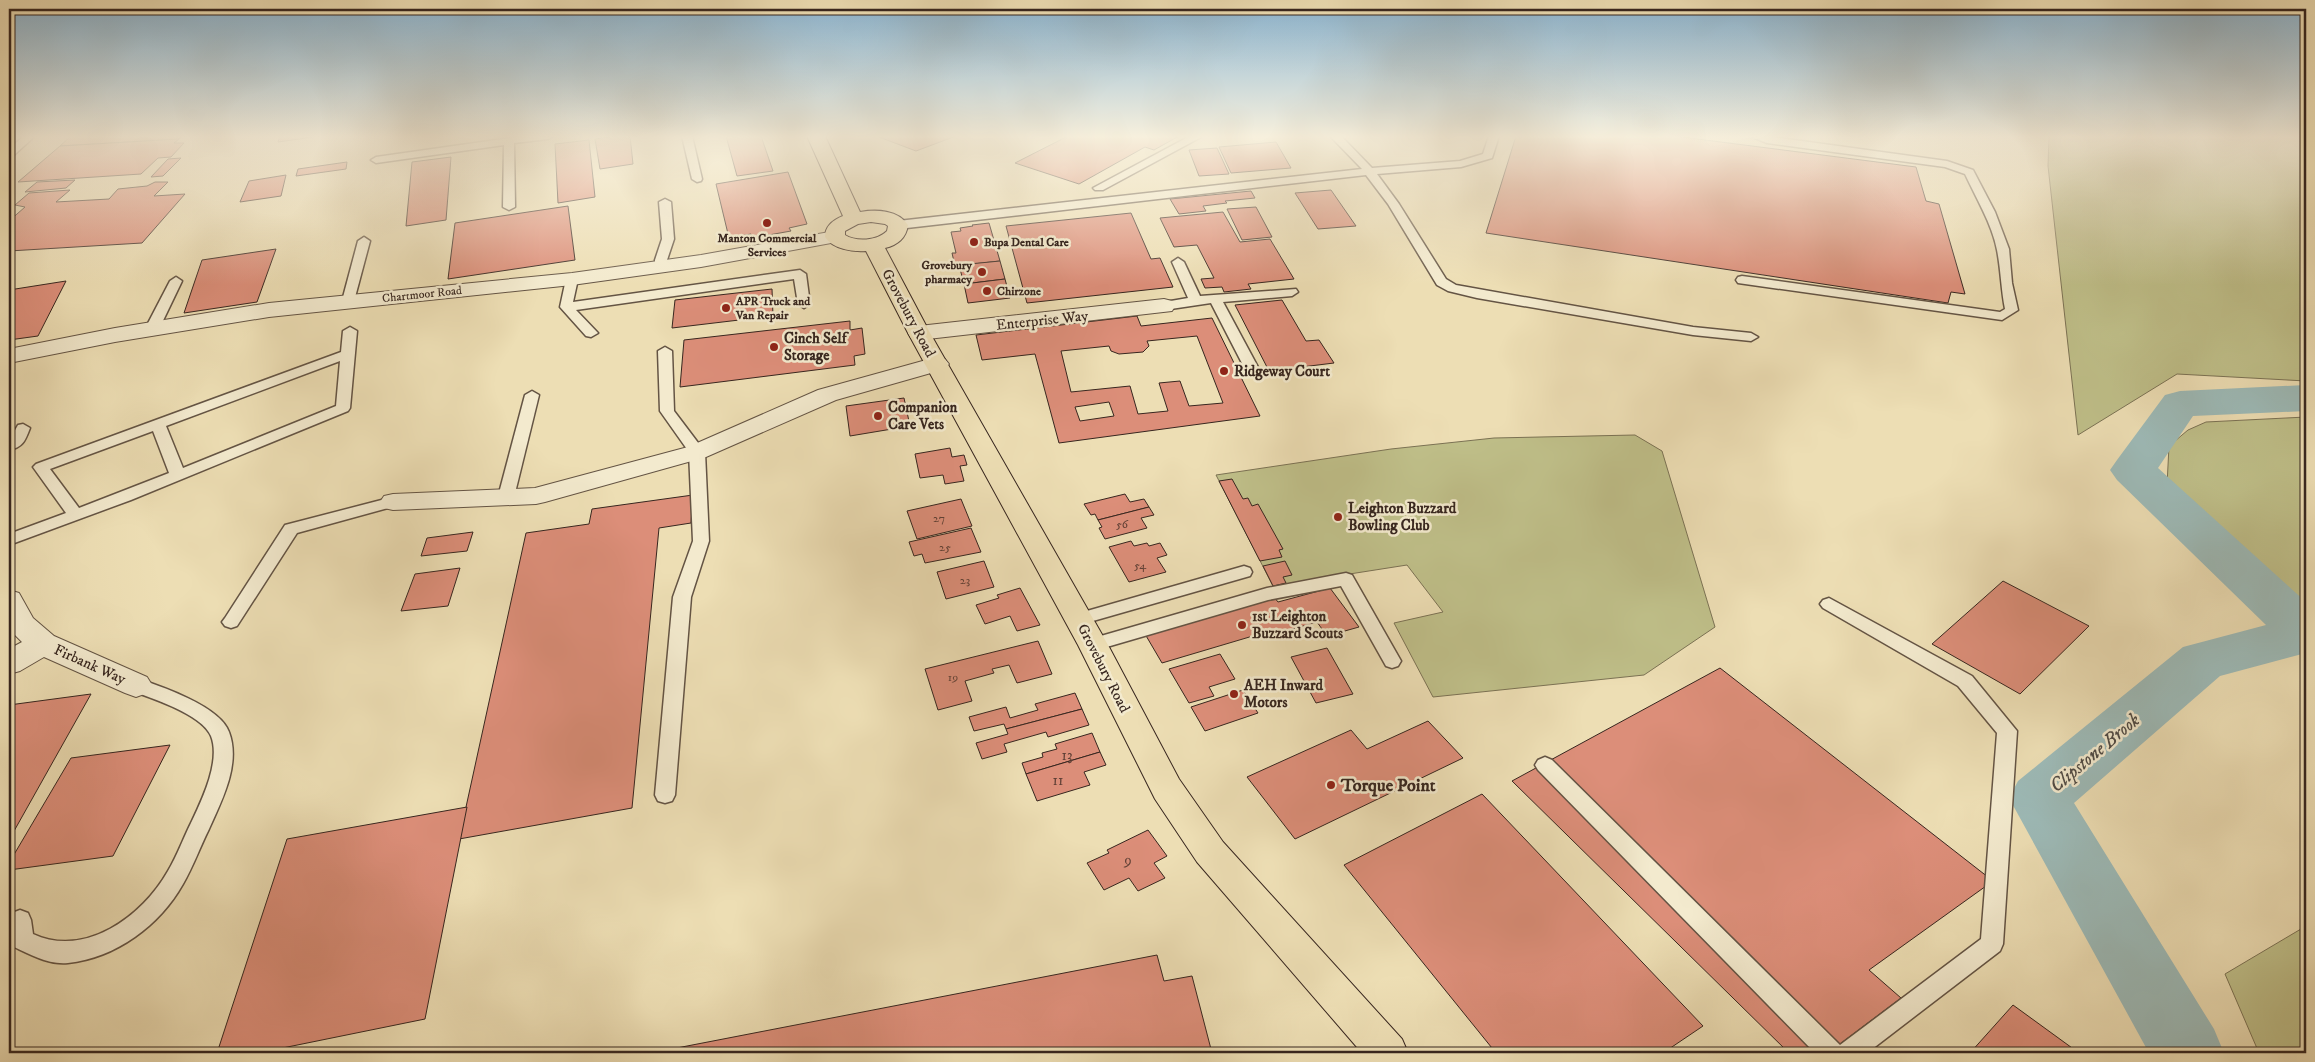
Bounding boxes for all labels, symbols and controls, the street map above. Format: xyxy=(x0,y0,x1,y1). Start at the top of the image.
marker: Manton Commercial Services xyxy=(761,217,773,229)
place label: Manton Commercial Services xyxy=(718,231,817,260)
place label: Bupa Dental Care xyxy=(984,235,1069,250)
marker: Bupa Dental Care xyxy=(968,236,980,248)
place label: Grovebury pharmacy xyxy=(922,258,972,287)
street label: Grovebury Road xyxy=(877,266,940,361)
marker: Grovebury pharmacy xyxy=(976,266,988,278)
street label: Chartmoor Road xyxy=(381,283,463,306)
place label: Chirzone xyxy=(997,284,1041,299)
marker: Chirzone xyxy=(981,285,993,297)
place label: APR Truck and Van Repair xyxy=(735,294,811,323)
marker: APR Truck and Van Repair xyxy=(720,302,732,314)
street label: Enterprise Way xyxy=(995,306,1090,335)
place label: Cinch Self Storage xyxy=(784,329,850,365)
marker: Cinch Self Storage xyxy=(768,341,780,353)
place label: Ridgeway Court xyxy=(1234,362,1330,381)
marker: Ridgeway Court xyxy=(1218,365,1230,377)
place label: Companion Care Vets xyxy=(888,398,957,434)
marker: Companion Care Vets xyxy=(872,410,884,422)
place label: Leighton Buzzard Bowling Club xyxy=(1348,499,1457,535)
house number: 27 xyxy=(933,511,945,526)
marker: Leighton Buzzard Bowling Club xyxy=(1332,511,1344,523)
house number: 56 xyxy=(1116,517,1129,532)
house number: 25 xyxy=(939,540,951,555)
house number: 54 xyxy=(1134,558,1147,573)
house number: 23 xyxy=(960,573,970,588)
place label: 1st Leighton Buzzard Scouts xyxy=(1252,607,1343,643)
marker: 1st Leighton Buzzard Scouts xyxy=(1236,619,1248,631)
street label: Grovebury Road xyxy=(1073,621,1134,716)
street label: Firbank Way xyxy=(51,640,130,689)
house number: 19 xyxy=(948,670,958,685)
place label: AEH Inward Motors xyxy=(1243,676,1323,712)
marker: AEH Inward Motors xyxy=(1228,688,1240,700)
water label: Clipstone Brook xyxy=(2045,709,2145,798)
house number: 13 xyxy=(1061,746,1073,765)
house number: 11 xyxy=(1052,771,1064,790)
place label: Torque Point xyxy=(1340,775,1436,797)
marker: Torque Point xyxy=(1325,779,1337,791)
house number: 9 xyxy=(1123,851,1132,870)

